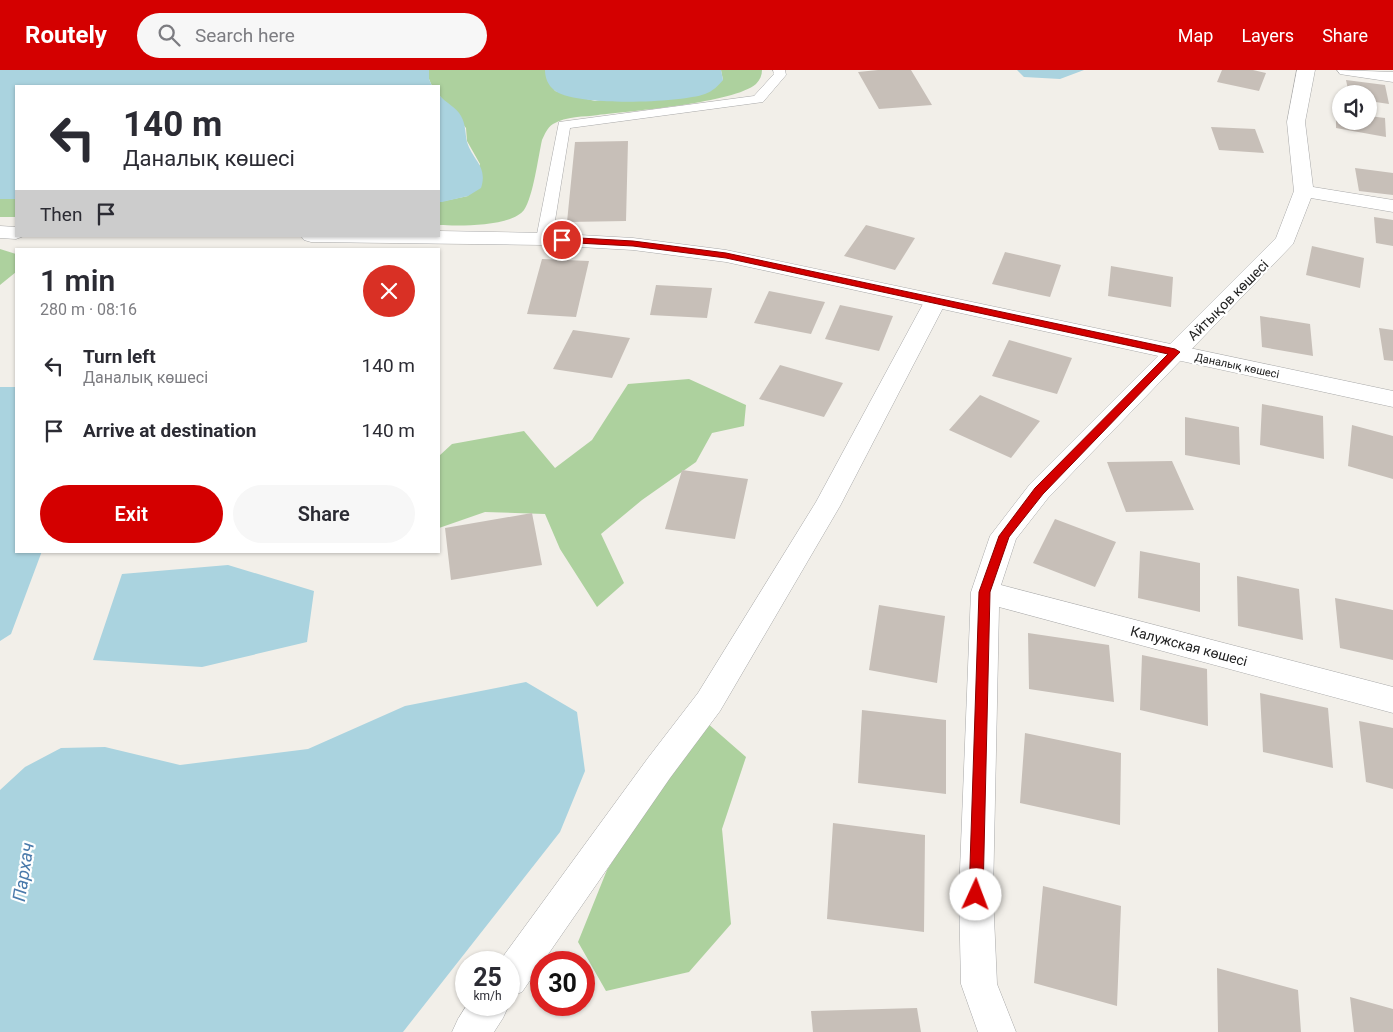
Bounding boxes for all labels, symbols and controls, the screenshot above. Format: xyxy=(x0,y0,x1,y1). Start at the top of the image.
search box xyxy=(137,13,487,58)
text: Routely xyxy=(25,21,107,49)
icon: search xyxy=(155,21,183,49)
text: Search here xyxy=(195,24,295,47)
text: Map xyxy=(1178,25,1213,46)
text: Layers xyxy=(1241,25,1294,46)
text: Share xyxy=(1322,25,1368,46)
map controls xyxy=(1332,85,1377,130)
button: sound xyxy=(1332,85,1377,130)
text: 140 m xyxy=(123,104,222,145)
icon: left xyxy=(40,105,105,170)
text: Даналық көшесі xyxy=(123,146,295,171)
icon: arrive xyxy=(92,200,120,228)
text: Then xyxy=(40,203,82,226)
pin xyxy=(541,219,583,261)
icon: arrive xyxy=(548,226,576,254)
street label: Айтықов көшесі xyxy=(1184,256,1272,344)
text: 1 min xyxy=(40,263,115,298)
button: close xyxy=(363,265,415,317)
text: 280 m · 08:16 xyxy=(40,300,137,319)
text: Turn left xyxy=(83,345,156,368)
street label: Даналық көшесі xyxy=(1194,351,1280,381)
icon: left xyxy=(40,352,68,380)
text: 140 m xyxy=(362,354,415,377)
text: Даналық көшесі xyxy=(83,368,208,387)
icon: arrive xyxy=(40,417,68,445)
text: Arrive at destination xyxy=(83,419,256,442)
text: 140 m xyxy=(362,419,415,442)
button: Exit xyxy=(40,485,223,543)
button: Share xyxy=(233,485,415,543)
street label: Калужская көшесі xyxy=(1129,623,1249,669)
water label: Пархач xyxy=(8,841,38,903)
position arrow xyxy=(949,868,1001,920)
speed limit sign: 30 xyxy=(530,951,595,1016)
text: 25 xyxy=(473,963,502,992)
text: km/h xyxy=(473,989,502,1003)

